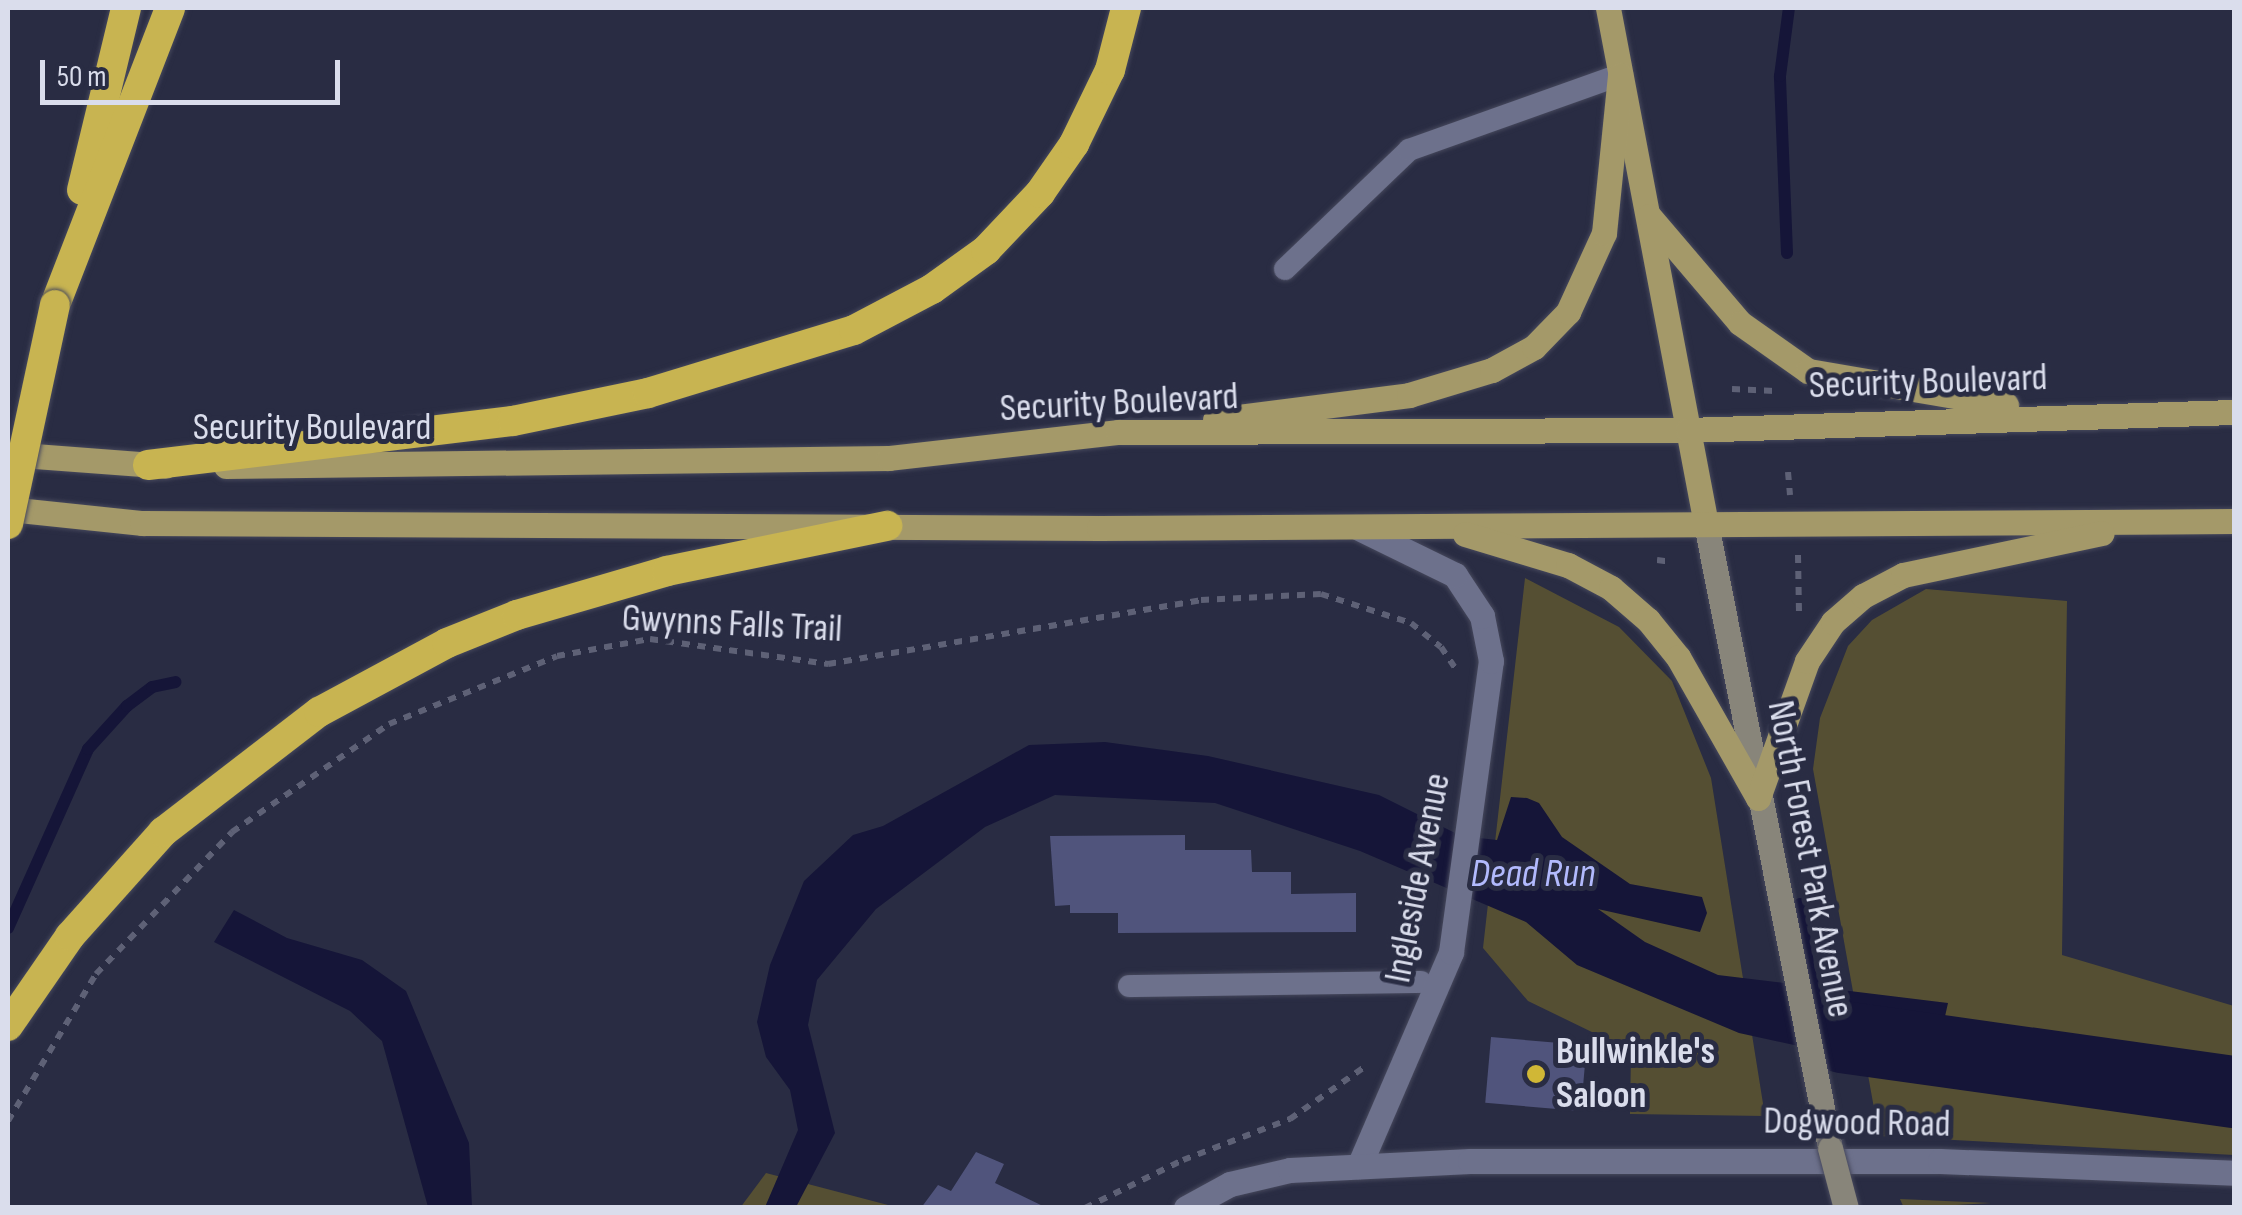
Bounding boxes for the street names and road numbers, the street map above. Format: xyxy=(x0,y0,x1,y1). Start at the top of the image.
street label: Security Boulevard xyxy=(1808,355,2048,409)
street label: Security Boulevard xyxy=(999,374,1239,432)
street label: Security Boulevard xyxy=(193,405,431,451)
street label: Gwynns Falls Trail xyxy=(621,595,843,653)
street label: North Forest Park Avenue xyxy=(1757,697,1863,1021)
street label: Ingleside Avenue xyxy=(1375,769,1461,987)
street label: Dogwood Road xyxy=(1763,1099,1951,1147)

